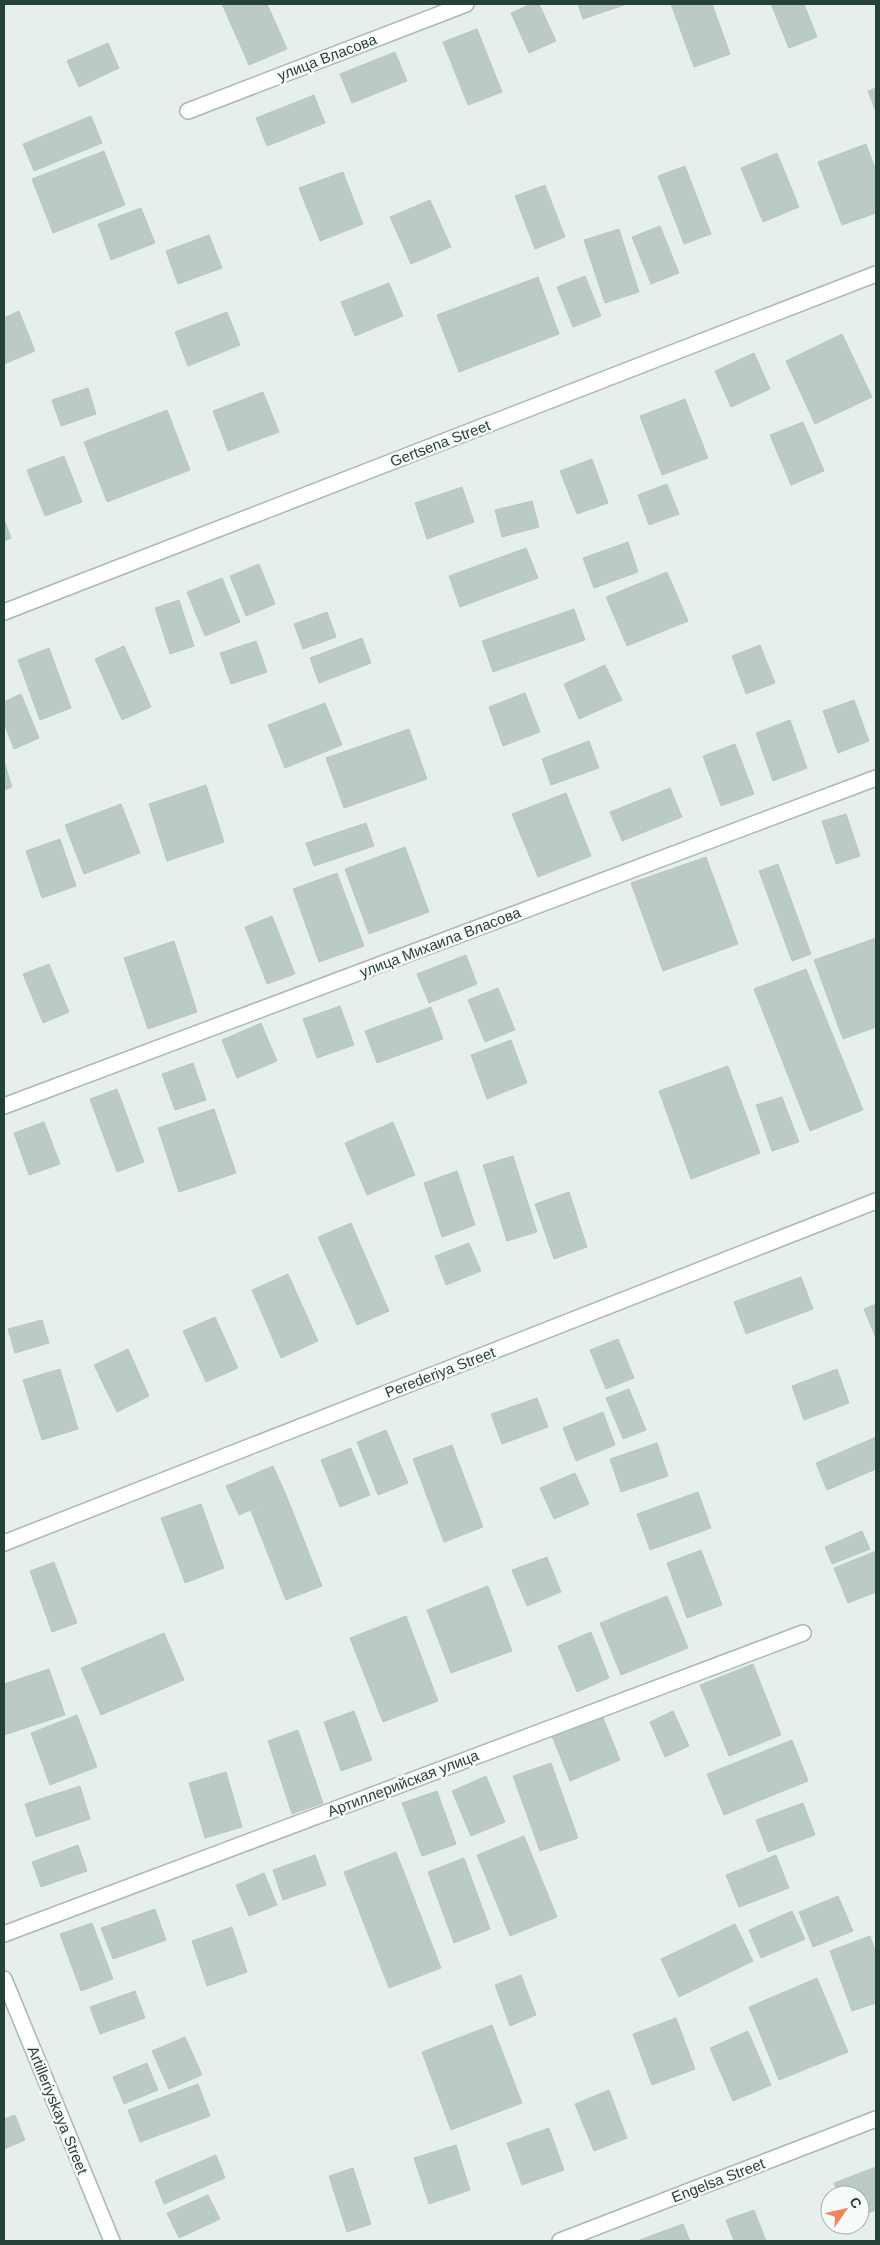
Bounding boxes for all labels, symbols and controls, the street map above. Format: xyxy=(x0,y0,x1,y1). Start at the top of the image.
street label: улица Власова xyxy=(275,30,380,84)
street label: Gertsena Street xyxy=(388,416,493,470)
street label: улица Михаила Власова xyxy=(357,903,523,981)
street label: Perederiya Street xyxy=(382,1343,498,1401)
street label: Артиллерийская улица xyxy=(325,1746,482,1820)
street label: Artilleriyskaya Street xyxy=(25,2043,92,2177)
street label: Engelsa Street xyxy=(669,2154,768,2206)
north arrow xyxy=(820,2185,870,2235)
text: С xyxy=(846,2194,865,2211)

